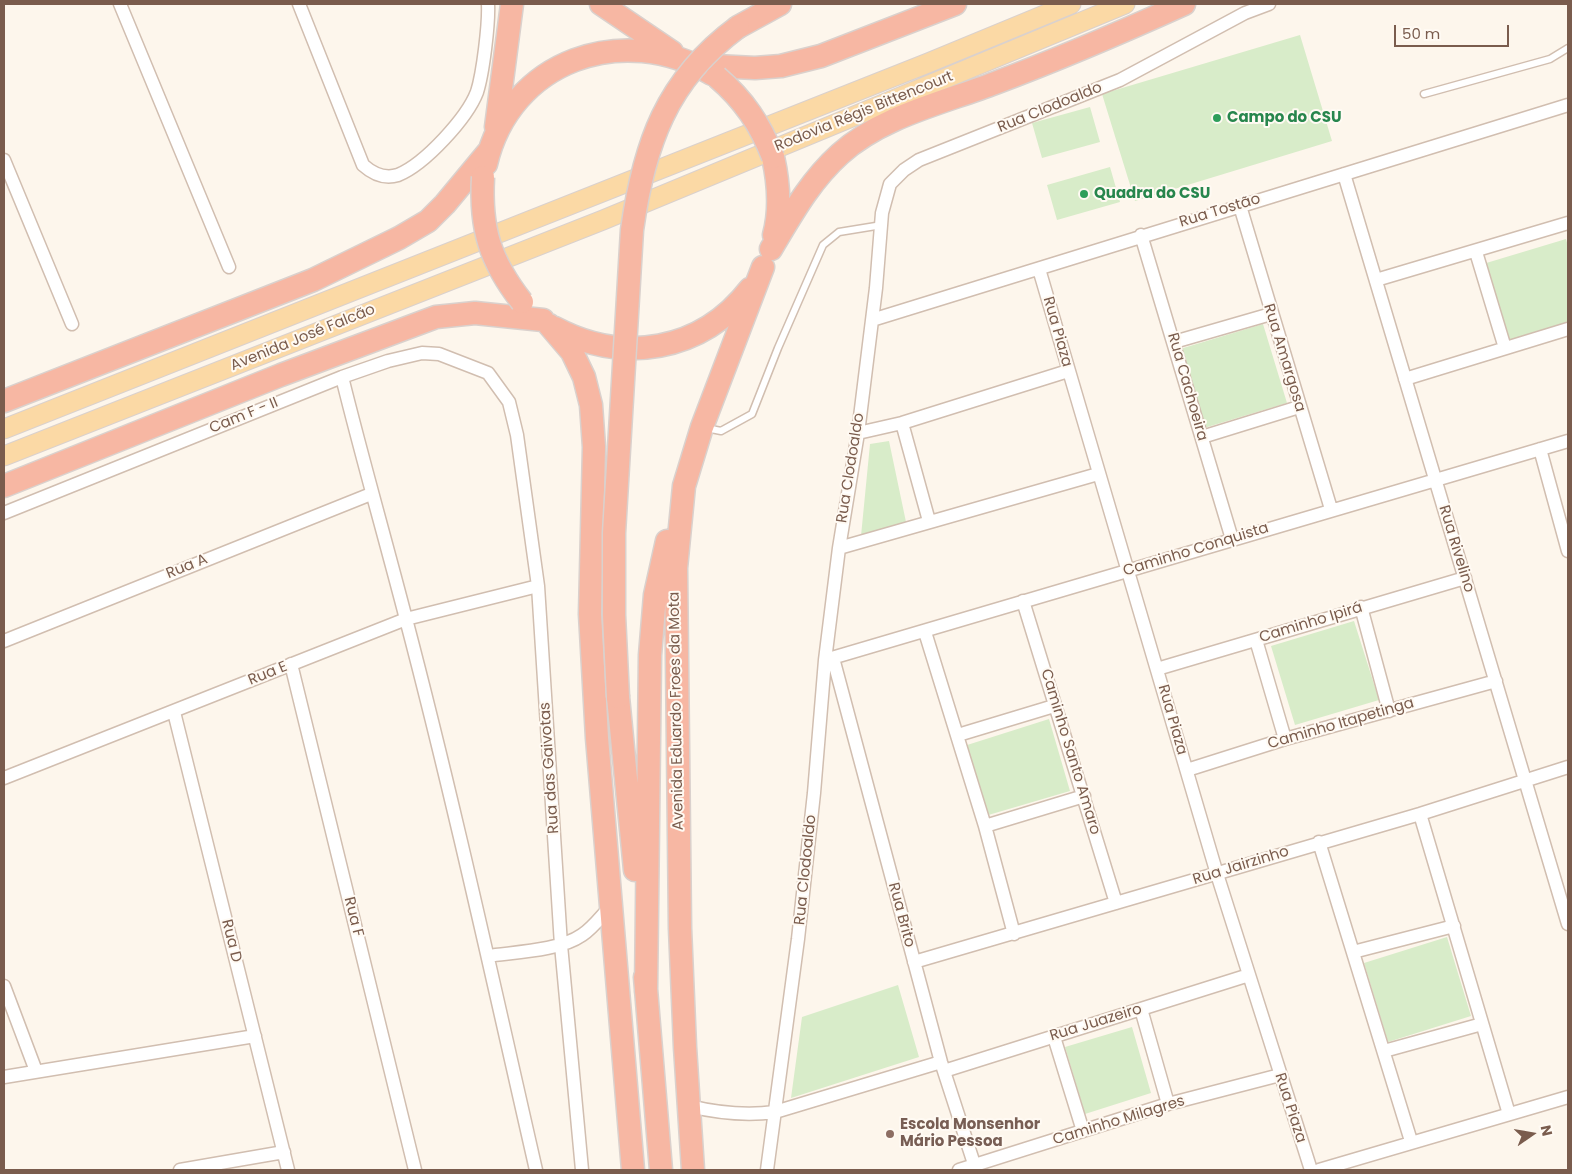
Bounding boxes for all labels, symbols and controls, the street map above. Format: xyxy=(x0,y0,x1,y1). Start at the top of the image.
scale bar xyxy=(1397,15,1512,47)
text: 50 m xyxy=(1402,23,1440,44)
street label: Rodovia Régis Bittencourt xyxy=(772,68,956,156)
street label: Rua Clodoaldo xyxy=(995,79,1105,137)
place label: Campo do CSU xyxy=(1227,109,1342,127)
marker: Campo do CSU xyxy=(1211,112,1223,124)
place label: Quadra do CSU xyxy=(1094,185,1210,203)
marker: Quadra do CSU xyxy=(1078,188,1090,200)
street label: Rua Tostão xyxy=(1177,190,1263,232)
street label: Rua Piaza xyxy=(1038,295,1076,369)
street label: Avenida José Falcão xyxy=(228,301,378,375)
street label: Rua Amargosa xyxy=(1259,302,1309,414)
street label: Rua Cachoeira xyxy=(1163,331,1211,443)
street label: Cam F - II xyxy=(207,394,281,438)
street label: Rua Clodoaldo xyxy=(833,412,869,524)
street label: Rua Rivelino xyxy=(1434,503,1478,595)
street label: Caminho Conquista xyxy=(1121,519,1271,581)
street label: Rua A xyxy=(164,551,210,583)
street label: Avenida Eduardo Froes da Mota xyxy=(666,592,688,830)
street label: Caminho Ipirá xyxy=(1257,599,1365,647)
street label: Rua E xyxy=(246,658,290,690)
street label: Caminho Santo Amaro xyxy=(1036,667,1104,837)
street label: Rua Piaza xyxy=(1153,683,1191,757)
street label: Caminho Itapetinga xyxy=(1266,694,1416,754)
street label: Rua das Gaivotas xyxy=(536,702,564,834)
street label: Rua Clodoaldo xyxy=(791,814,821,926)
street label: Rua Jairzinho xyxy=(1191,843,1291,889)
street label: Rua Brito xyxy=(884,881,918,949)
street label: Rua F xyxy=(339,895,367,939)
street label: Rua D xyxy=(217,918,245,964)
street label: Rua Juazeiro xyxy=(1048,1000,1144,1046)
street label: Rua Piaza xyxy=(1270,1071,1310,1145)
street label: Caminho Milagres xyxy=(1051,1092,1187,1150)
north arrow xyxy=(1507,1109,1557,1159)
place label: Escola Monsenhor Mário Pessoa xyxy=(900,1116,1040,1151)
text: N xyxy=(1536,1123,1558,1138)
marker: Escola Monsenhor Mário Pessoa xyxy=(884,1128,896,1140)

